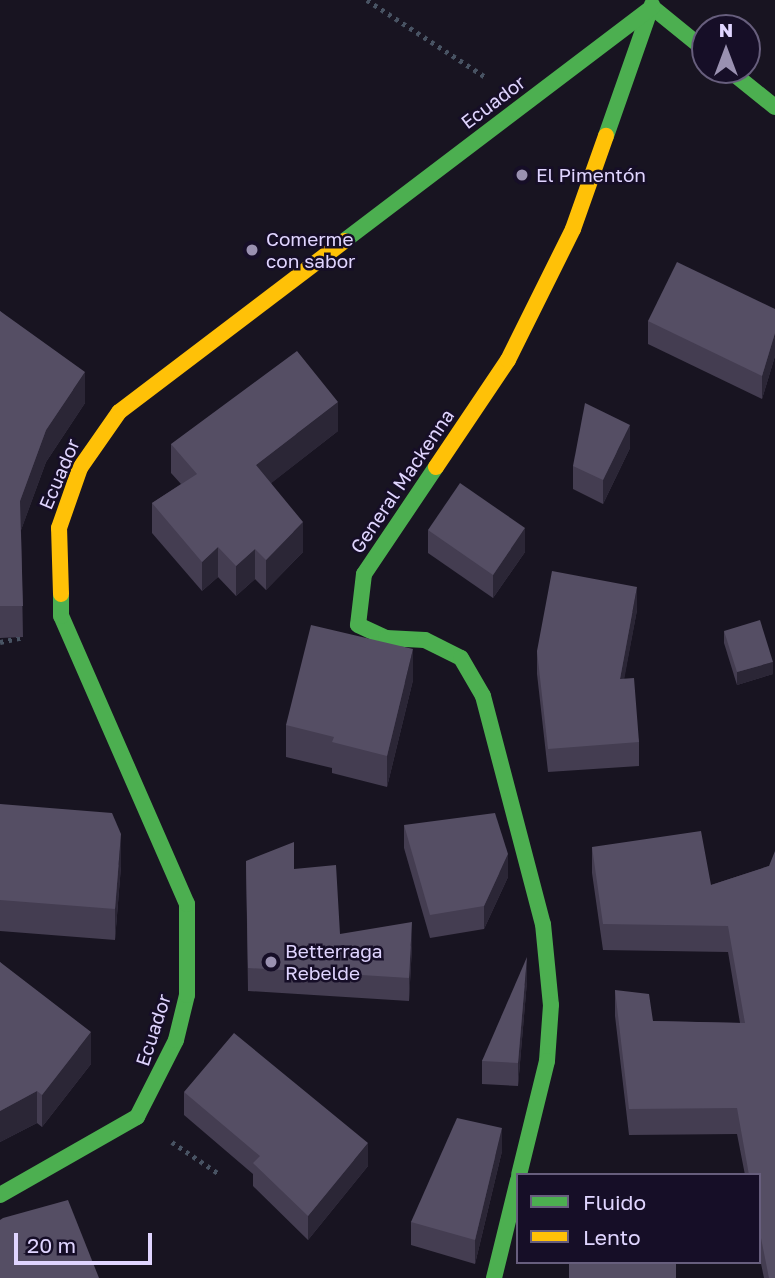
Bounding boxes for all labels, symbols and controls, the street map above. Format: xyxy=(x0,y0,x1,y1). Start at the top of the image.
north arrow xyxy=(691,14,761,84)
text: N xyxy=(719,18,733,41)
street label: Ecuador xyxy=(456,70,530,134)
place label: El Pimentón xyxy=(536,164,646,186)
marker: El Pimentón xyxy=(514,167,530,183)
place label: Comerme con sabor xyxy=(266,228,355,272)
marker: Comerme con sabor xyxy=(244,242,260,258)
street label: General Mackenna xyxy=(345,405,459,557)
street label: Ecuador xyxy=(34,435,84,513)
place label: Betterraga Rebelde xyxy=(285,940,383,984)
marker: Betterraga Rebelde xyxy=(263,954,279,970)
street label: Ecuador xyxy=(131,991,175,1069)
legend xyxy=(516,1173,761,1264)
text: Fluido xyxy=(583,1189,646,1215)
scale bar xyxy=(18,1218,156,1262)
text: Lento xyxy=(583,1224,641,1250)
text: 20 m xyxy=(27,1232,76,1258)

